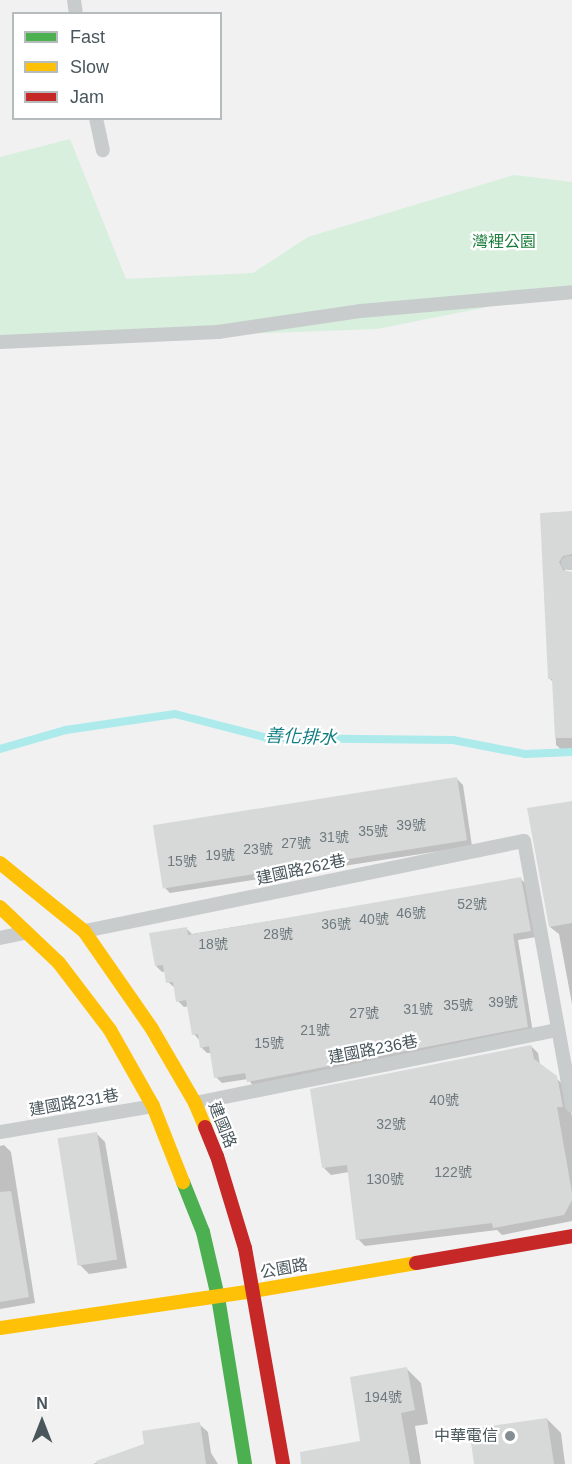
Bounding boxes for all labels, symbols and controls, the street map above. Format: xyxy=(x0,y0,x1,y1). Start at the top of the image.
legend xyxy=(12,12,222,120)
text: Fast xyxy=(70,27,105,47)
text: Slow xyxy=(70,57,109,77)
text: Jam xyxy=(70,87,104,107)
park label: 灣裡公園 xyxy=(472,232,536,252)
water label: 善化排水 xyxy=(265,725,337,749)
house number: 39號 xyxy=(396,817,426,833)
house number: 35號 xyxy=(358,823,388,839)
house number: 31號 xyxy=(319,829,349,845)
house number: 27號 xyxy=(281,835,311,851)
house number: 23號 xyxy=(243,841,273,857)
house number: 19號 xyxy=(205,847,235,863)
street label: 建國路262巷 xyxy=(255,851,347,889)
house number: 15號 xyxy=(167,853,197,869)
house number: 52號 xyxy=(457,896,487,912)
house number: 46號 xyxy=(396,905,426,921)
house number: 40號 xyxy=(359,911,389,927)
house number: 36號 xyxy=(321,916,351,932)
house number: 28號 xyxy=(263,926,293,942)
house number: 18號 xyxy=(198,936,228,952)
house number: 39號 xyxy=(488,994,518,1010)
house number: 35號 xyxy=(443,997,473,1013)
house number: 31號 xyxy=(403,1001,433,1017)
house number: 27號 xyxy=(349,1005,379,1021)
house number: 21號 xyxy=(300,1022,330,1038)
street label: 建國路236巷 xyxy=(327,1032,419,1068)
house number: 15號 xyxy=(254,1035,284,1051)
street label: 建國路231巷 xyxy=(28,1086,120,1120)
house number: 40號 xyxy=(429,1092,459,1108)
street label: 建國路 xyxy=(204,1099,240,1151)
house number: 32號 xyxy=(376,1116,406,1132)
house number: 122號 xyxy=(434,1164,472,1180)
house number: 130號 xyxy=(366,1171,404,1187)
street label: 公園路 xyxy=(259,1255,309,1283)
house number: 194號 xyxy=(364,1389,402,1405)
north arrow xyxy=(12,1392,72,1452)
text: N xyxy=(36,1395,48,1412)
place label: 中華電信 xyxy=(434,1426,498,1446)
marker: 中華電信 xyxy=(503,1429,517,1443)

